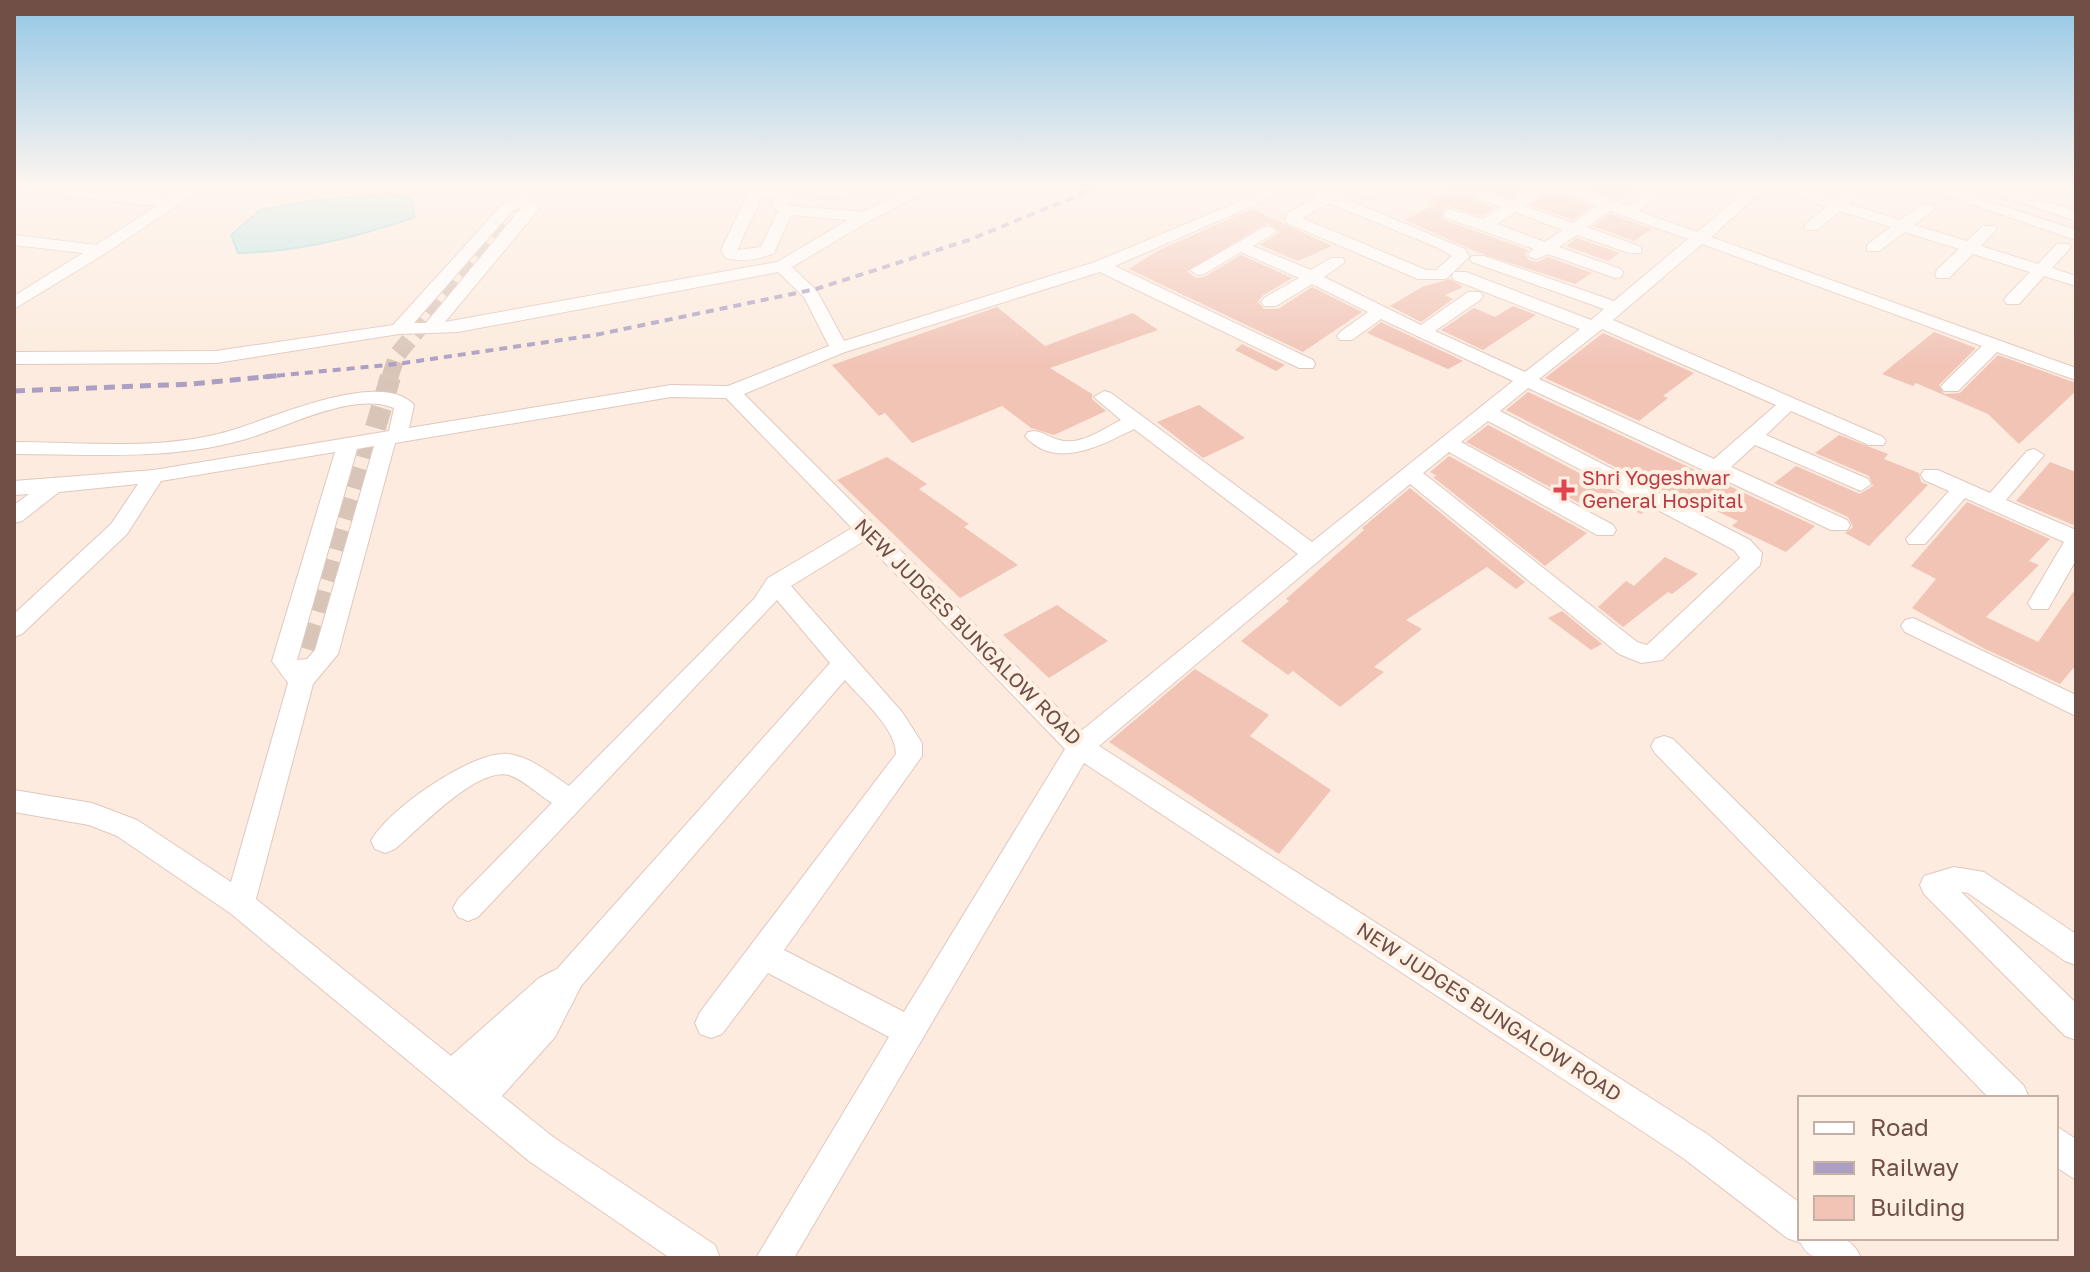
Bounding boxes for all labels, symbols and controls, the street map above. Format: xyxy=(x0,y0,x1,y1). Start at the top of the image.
place label: Shri Yogeshwar General Hospital xyxy=(1582,465,1743,512)
marker: Shri Yogeshwar General Hospital xyxy=(1553,479,1575,501)
street label: NEW JUDGES BUNGALOW ROAD xyxy=(850,513,1087,750)
street label: NEW JUDGES BUNGALOW ROAD xyxy=(1353,917,1626,1106)
legend xyxy=(1798,1096,2058,1240)
text: Road xyxy=(1870,1112,1929,1141)
text: Railway xyxy=(1870,1152,1959,1181)
text: Building xyxy=(1870,1192,1965,1221)

